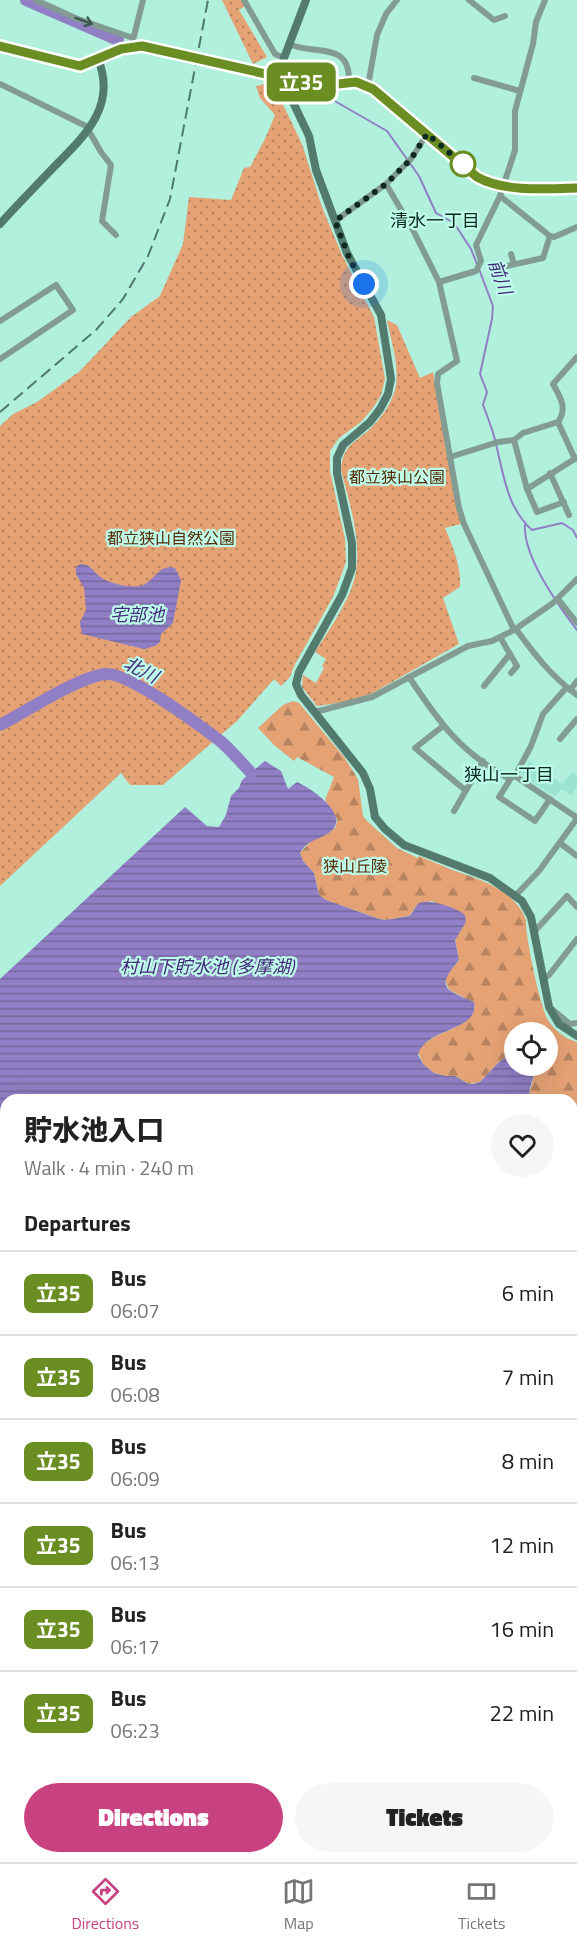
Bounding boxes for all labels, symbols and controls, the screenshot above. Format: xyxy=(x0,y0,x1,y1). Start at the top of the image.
one-way arrow xyxy=(74,17,93,28)
line badge: 立35 xyxy=(266,62,336,101)
text: 立35 xyxy=(279,66,323,98)
unlabelled marker xyxy=(450,151,476,177)
district label: 清水一丁目 xyxy=(390,207,480,234)
water label: 前川 xyxy=(482,255,520,300)
your location xyxy=(349,269,379,299)
park label: 都立狭山公園 xyxy=(349,465,445,489)
park label: 都立狭山自然公園 xyxy=(107,526,235,550)
water label: 宅部池 xyxy=(110,601,166,628)
water label: 北川 xyxy=(119,650,165,690)
district label: 狭山一丁目 xyxy=(464,761,554,788)
park label: 狭山丘陵 xyxy=(323,854,387,878)
water label: 村山下貯水池 (多摩湖) xyxy=(120,953,296,980)
map controls xyxy=(504,1022,558,1076)
button: locate xyxy=(504,1022,558,1076)
text: 貯水池入口 xyxy=(24,1108,164,1151)
button: heart xyxy=(491,1114,554,1177)
text: Walk · 4 min · 240 m xyxy=(24,1152,194,1183)
text: Departures xyxy=(24,1206,131,1240)
text: Bus xyxy=(111,1261,146,1295)
text: 6 min xyxy=(502,1276,554,1310)
text: 立35 xyxy=(36,1277,81,1309)
text: 06:07 xyxy=(111,1295,160,1326)
text: Bus xyxy=(111,1345,146,1379)
text: 7 min xyxy=(502,1360,554,1394)
text: 立35 xyxy=(36,1361,81,1393)
text: 06:08 xyxy=(111,1379,160,1410)
text: Bus xyxy=(111,1429,146,1463)
text: 8 min xyxy=(502,1444,554,1478)
text: 立35 xyxy=(36,1445,81,1477)
text: 06:09 xyxy=(111,1463,160,1494)
text: Bus xyxy=(111,1513,146,1547)
text: 12 min xyxy=(489,1528,554,1562)
text: 立35 xyxy=(36,1529,81,1561)
text: 06:13 xyxy=(111,1547,160,1578)
text: Bus xyxy=(111,1597,146,1631)
text: 16 min xyxy=(489,1612,554,1646)
text: 立35 xyxy=(36,1613,81,1645)
text: 06:17 xyxy=(111,1631,160,1662)
text: Bus xyxy=(111,1681,146,1715)
text: 22 min xyxy=(489,1696,554,1730)
text: 立35 xyxy=(36,1697,81,1729)
text: 06:23 xyxy=(111,1715,160,1746)
button: Directions xyxy=(24,1783,283,1852)
button: Tickets xyxy=(295,1783,554,1852)
tab: Directions xyxy=(71,1875,139,1935)
tab: Map xyxy=(282,1875,315,1935)
tab: Tickets xyxy=(458,1875,506,1935)

